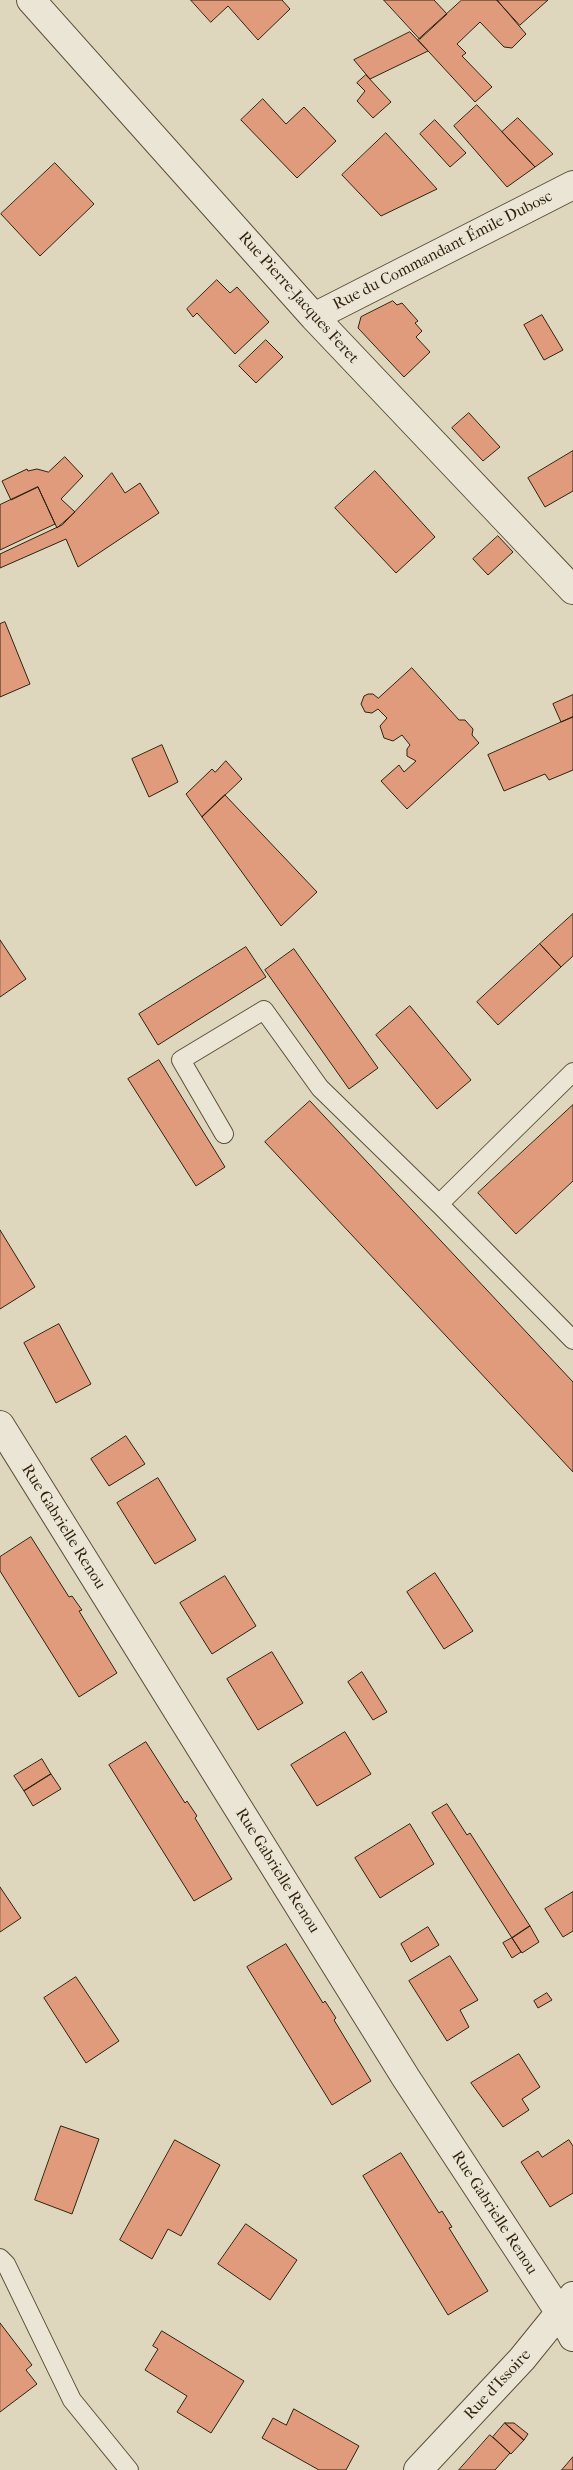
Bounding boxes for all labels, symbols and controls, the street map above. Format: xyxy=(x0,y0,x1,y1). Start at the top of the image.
street label: Rue du Commandant Émile Dubosc xyxy=(330,187,556,315)
street label: Rue Pierre-Jacques Feret xyxy=(234,228,362,368)
street label: Rue Gabrielle Renou xyxy=(17,1461,109,1593)
street label: Rue Gabrielle Renou xyxy=(231,1805,323,1937)
street label: Rue Gabrielle Renou xyxy=(447,2148,541,2278)
street label: Rue d'Issoire xyxy=(461,2346,535,2424)

